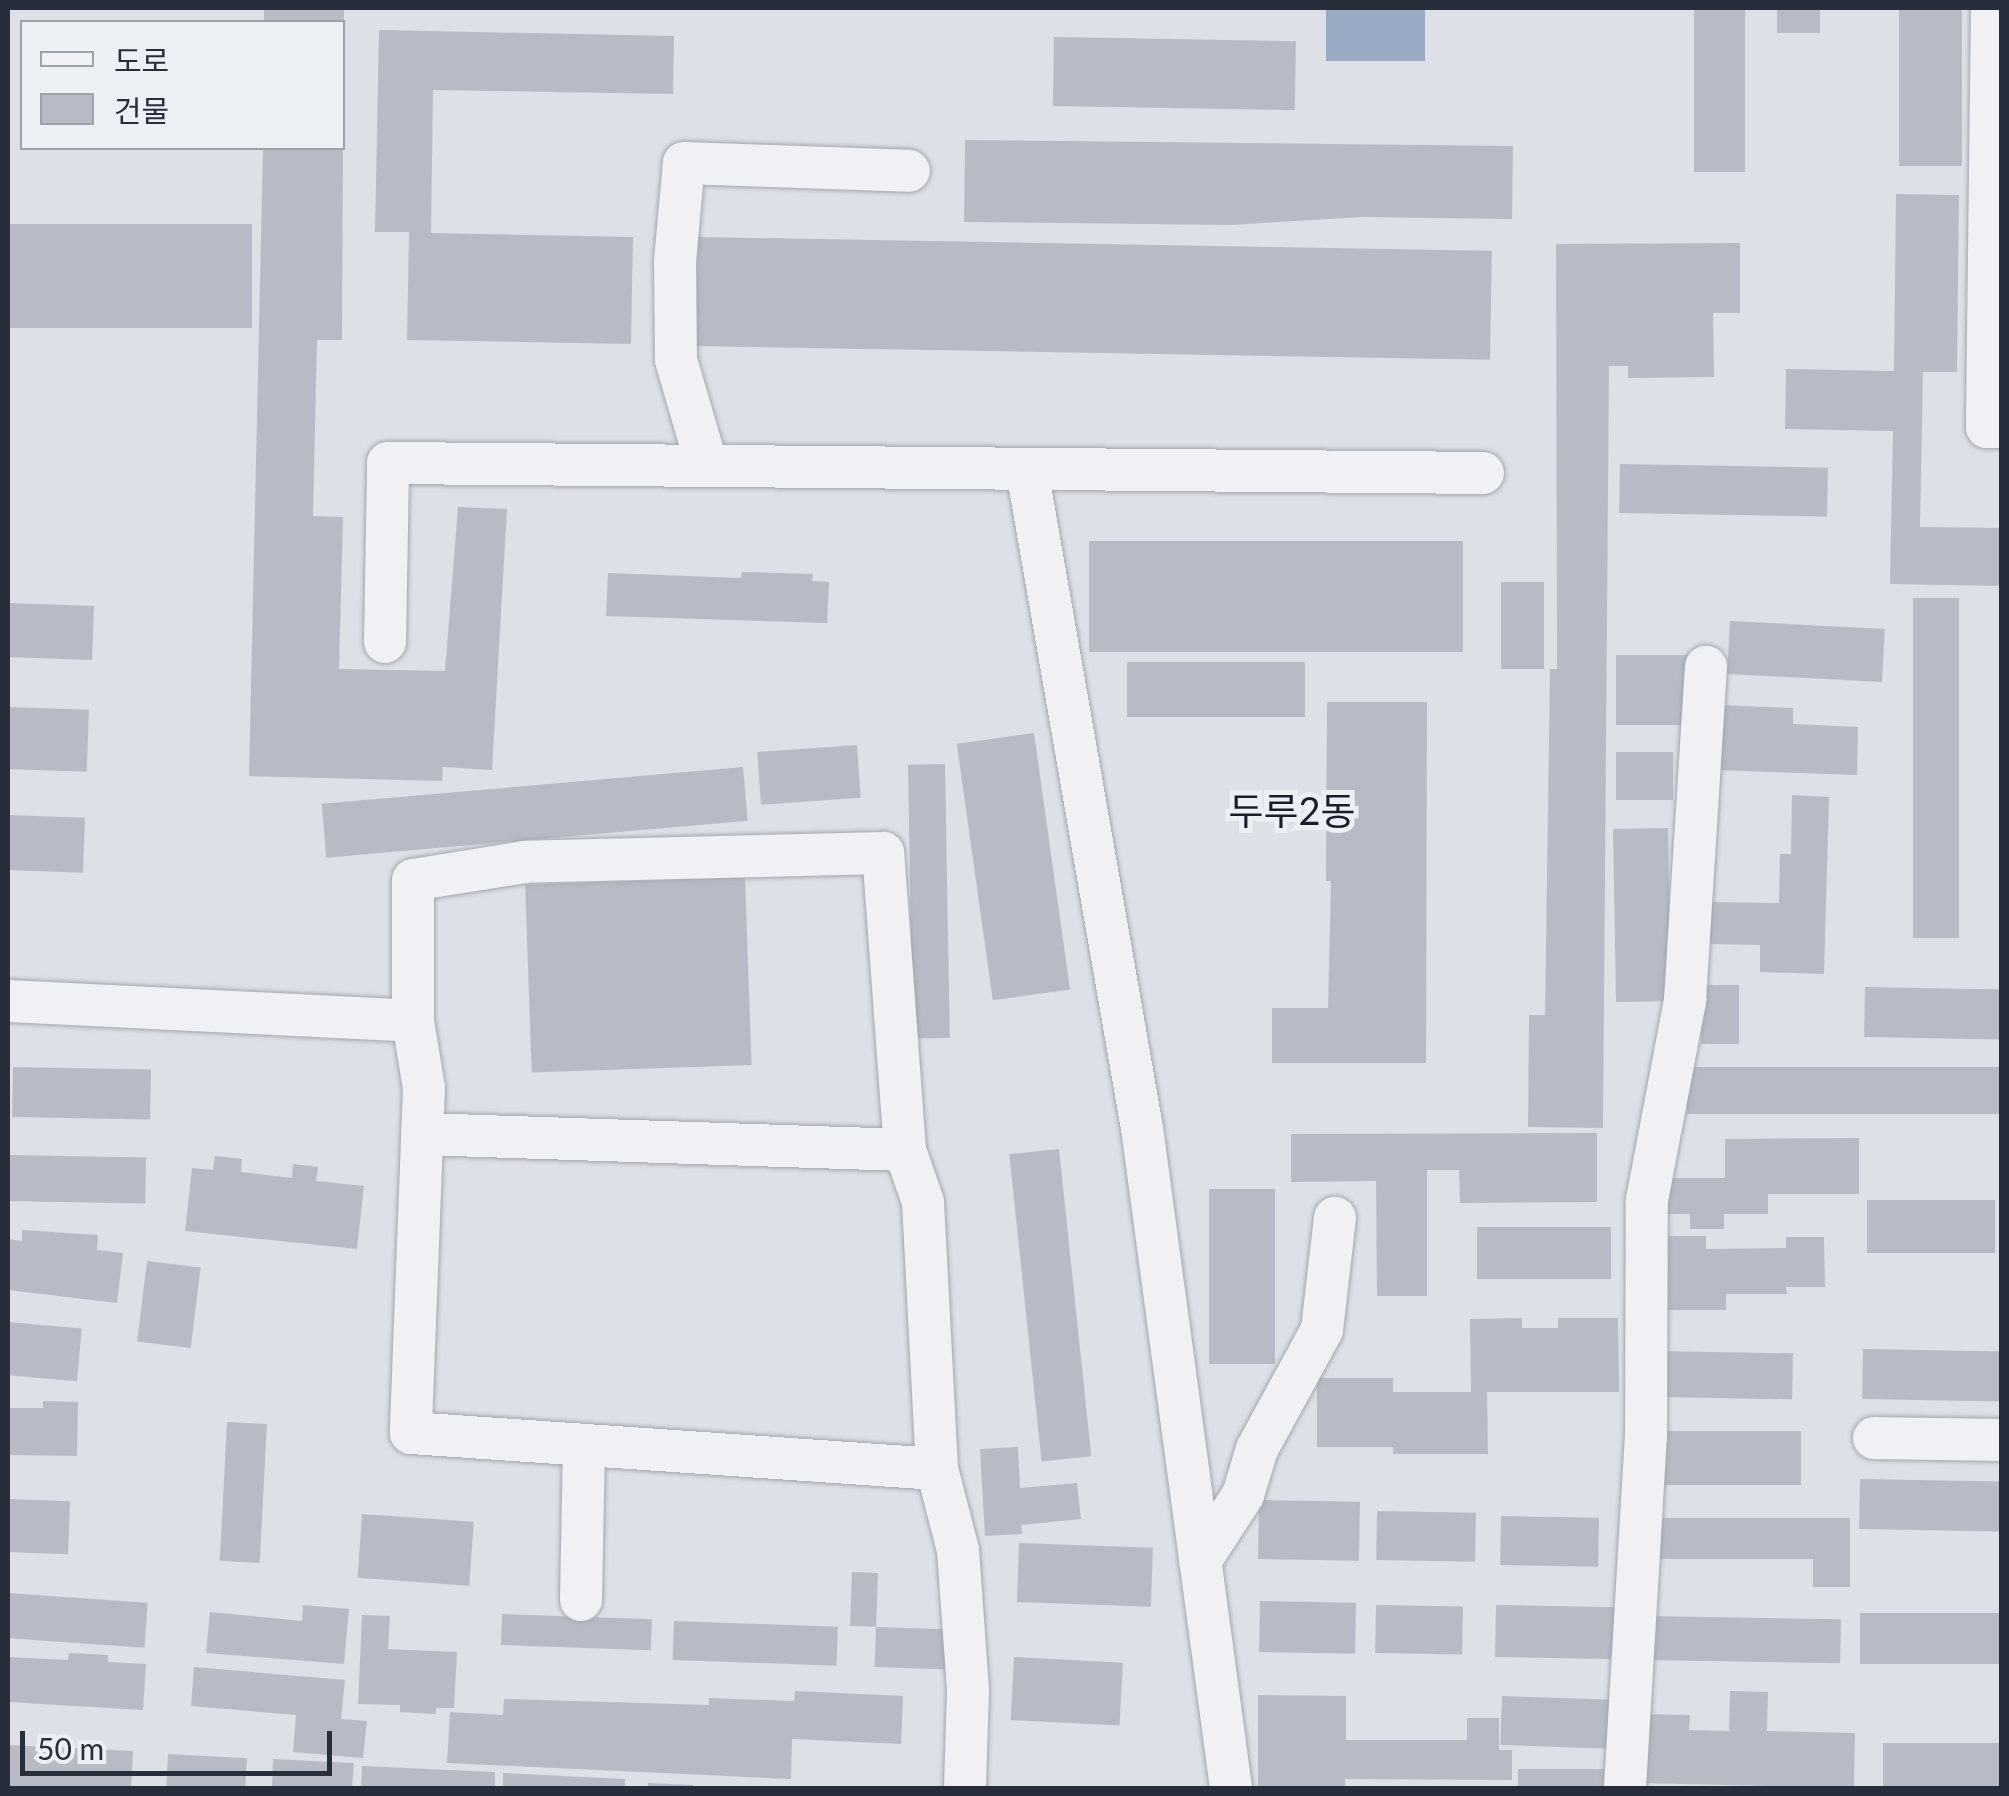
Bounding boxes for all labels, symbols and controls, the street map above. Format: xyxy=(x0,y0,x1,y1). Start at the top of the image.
legend xyxy=(20,20,345,150)
text: 도로 xyxy=(114,42,169,78)
text: 건물 xyxy=(114,92,169,128)
district label: 두루2동 xyxy=(1229,788,1355,834)
scale bar xyxy=(25,1711,338,1773)
text: 50 m xyxy=(37,1730,104,1766)

